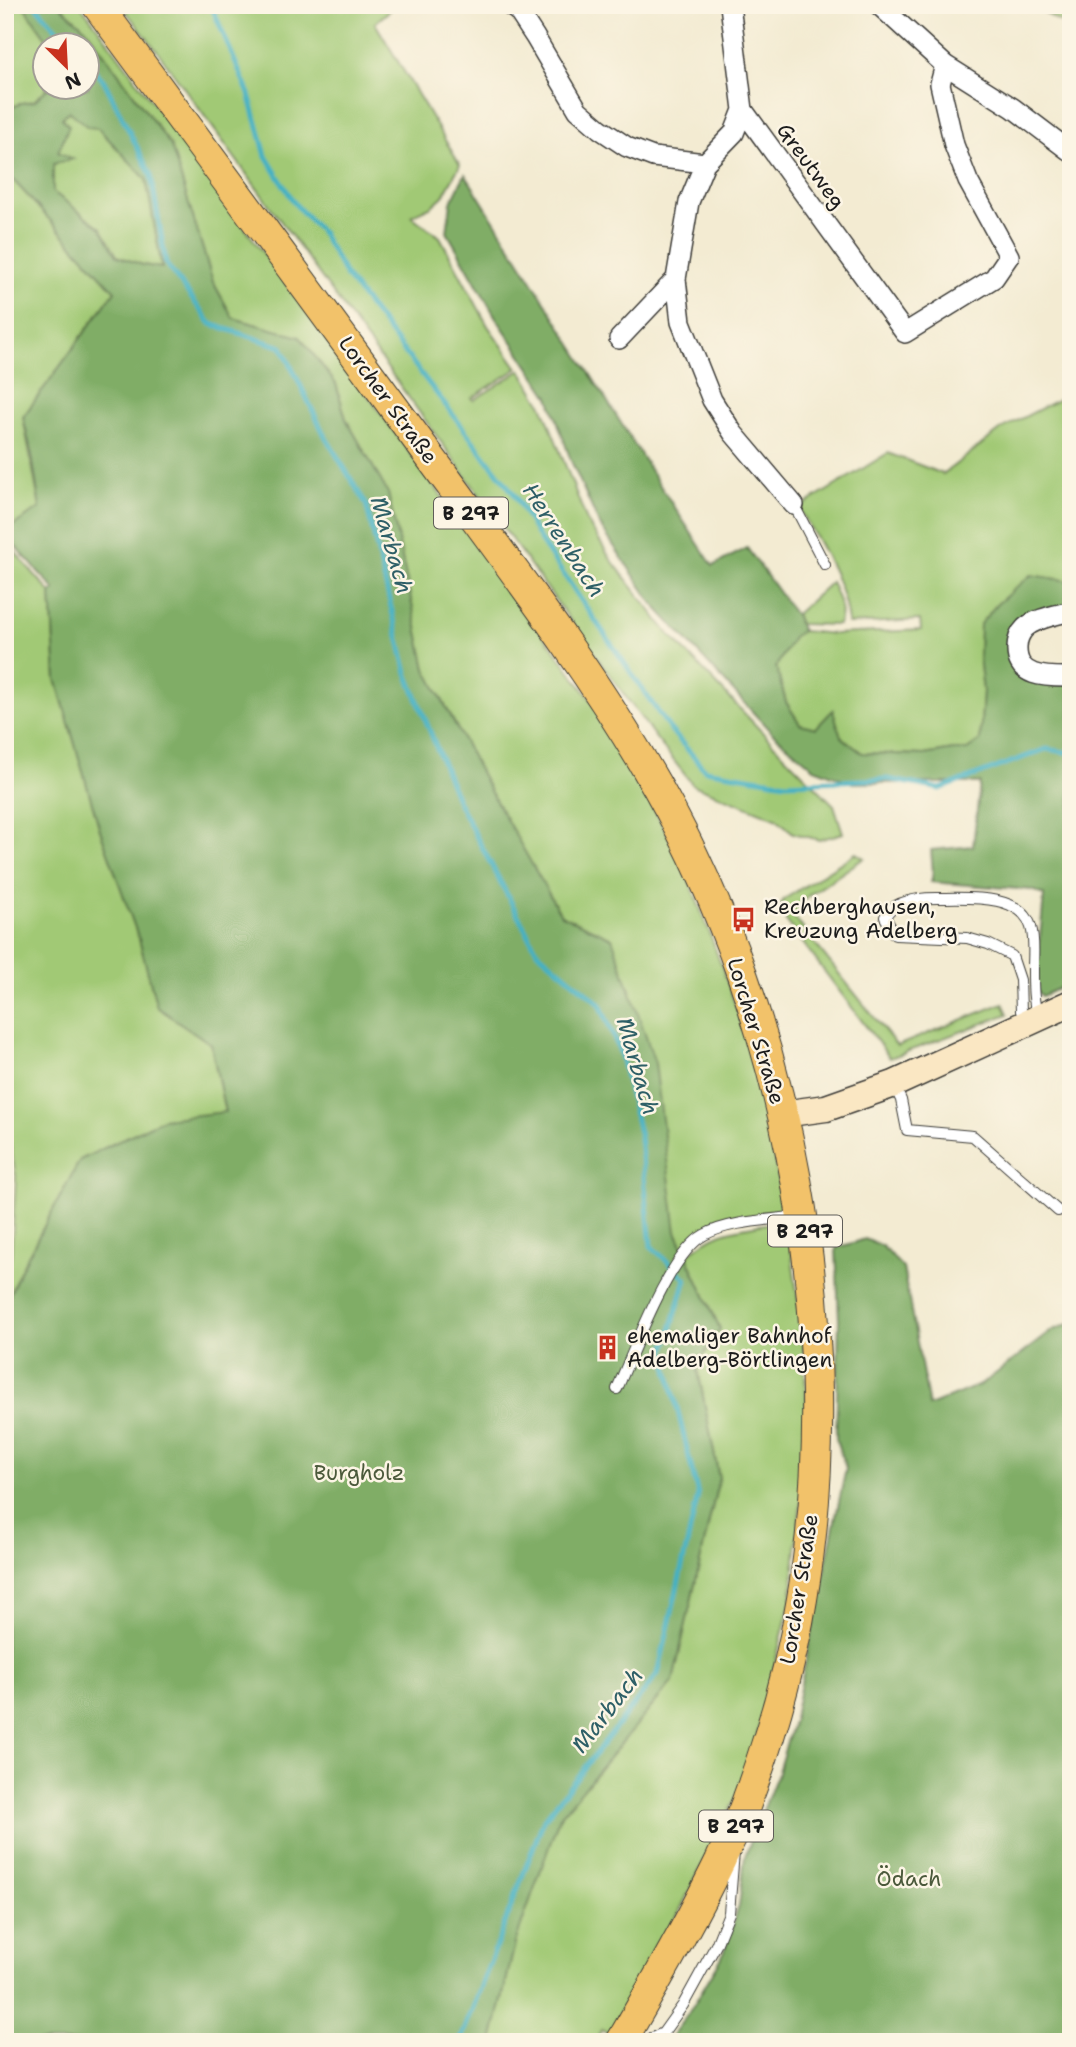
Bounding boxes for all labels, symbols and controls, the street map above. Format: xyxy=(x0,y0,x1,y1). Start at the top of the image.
north arrow xyxy=(32,32,102,102)
text: N xyxy=(61,67,85,96)
street label: Greutweg xyxy=(770,117,852,215)
street label: Lorcher Straße xyxy=(332,330,444,470)
water label: Herrenbach xyxy=(516,477,612,603)
water label: Marbach xyxy=(364,493,420,597)
road number: B 297 xyxy=(434,498,508,528)
place label: Rechberghausen, Kreuzung Adelberg xyxy=(764,893,958,945)
bus stop icon: Rechberghausen, Kreuzung Adelberg xyxy=(730,905,758,933)
street label: Lorcher Straße xyxy=(720,954,792,1108)
water label: Marbach xyxy=(610,1014,666,1118)
road number: B 297 xyxy=(768,1216,842,1246)
place label: ehemaliger Bahnhof Adelberg-Börtlingen xyxy=(627,1322,832,1374)
building icon: ehemaliger Bahnhof Adelberg-Börtlingen xyxy=(593,1334,621,1362)
park label: Burgholz xyxy=(314,1459,404,1487)
street label: Lorcher Straße xyxy=(773,1512,825,1666)
water label: Marbach xyxy=(564,1661,650,1759)
road number: B 297 xyxy=(699,1810,773,1842)
park label: Ödach xyxy=(877,1865,941,1893)

